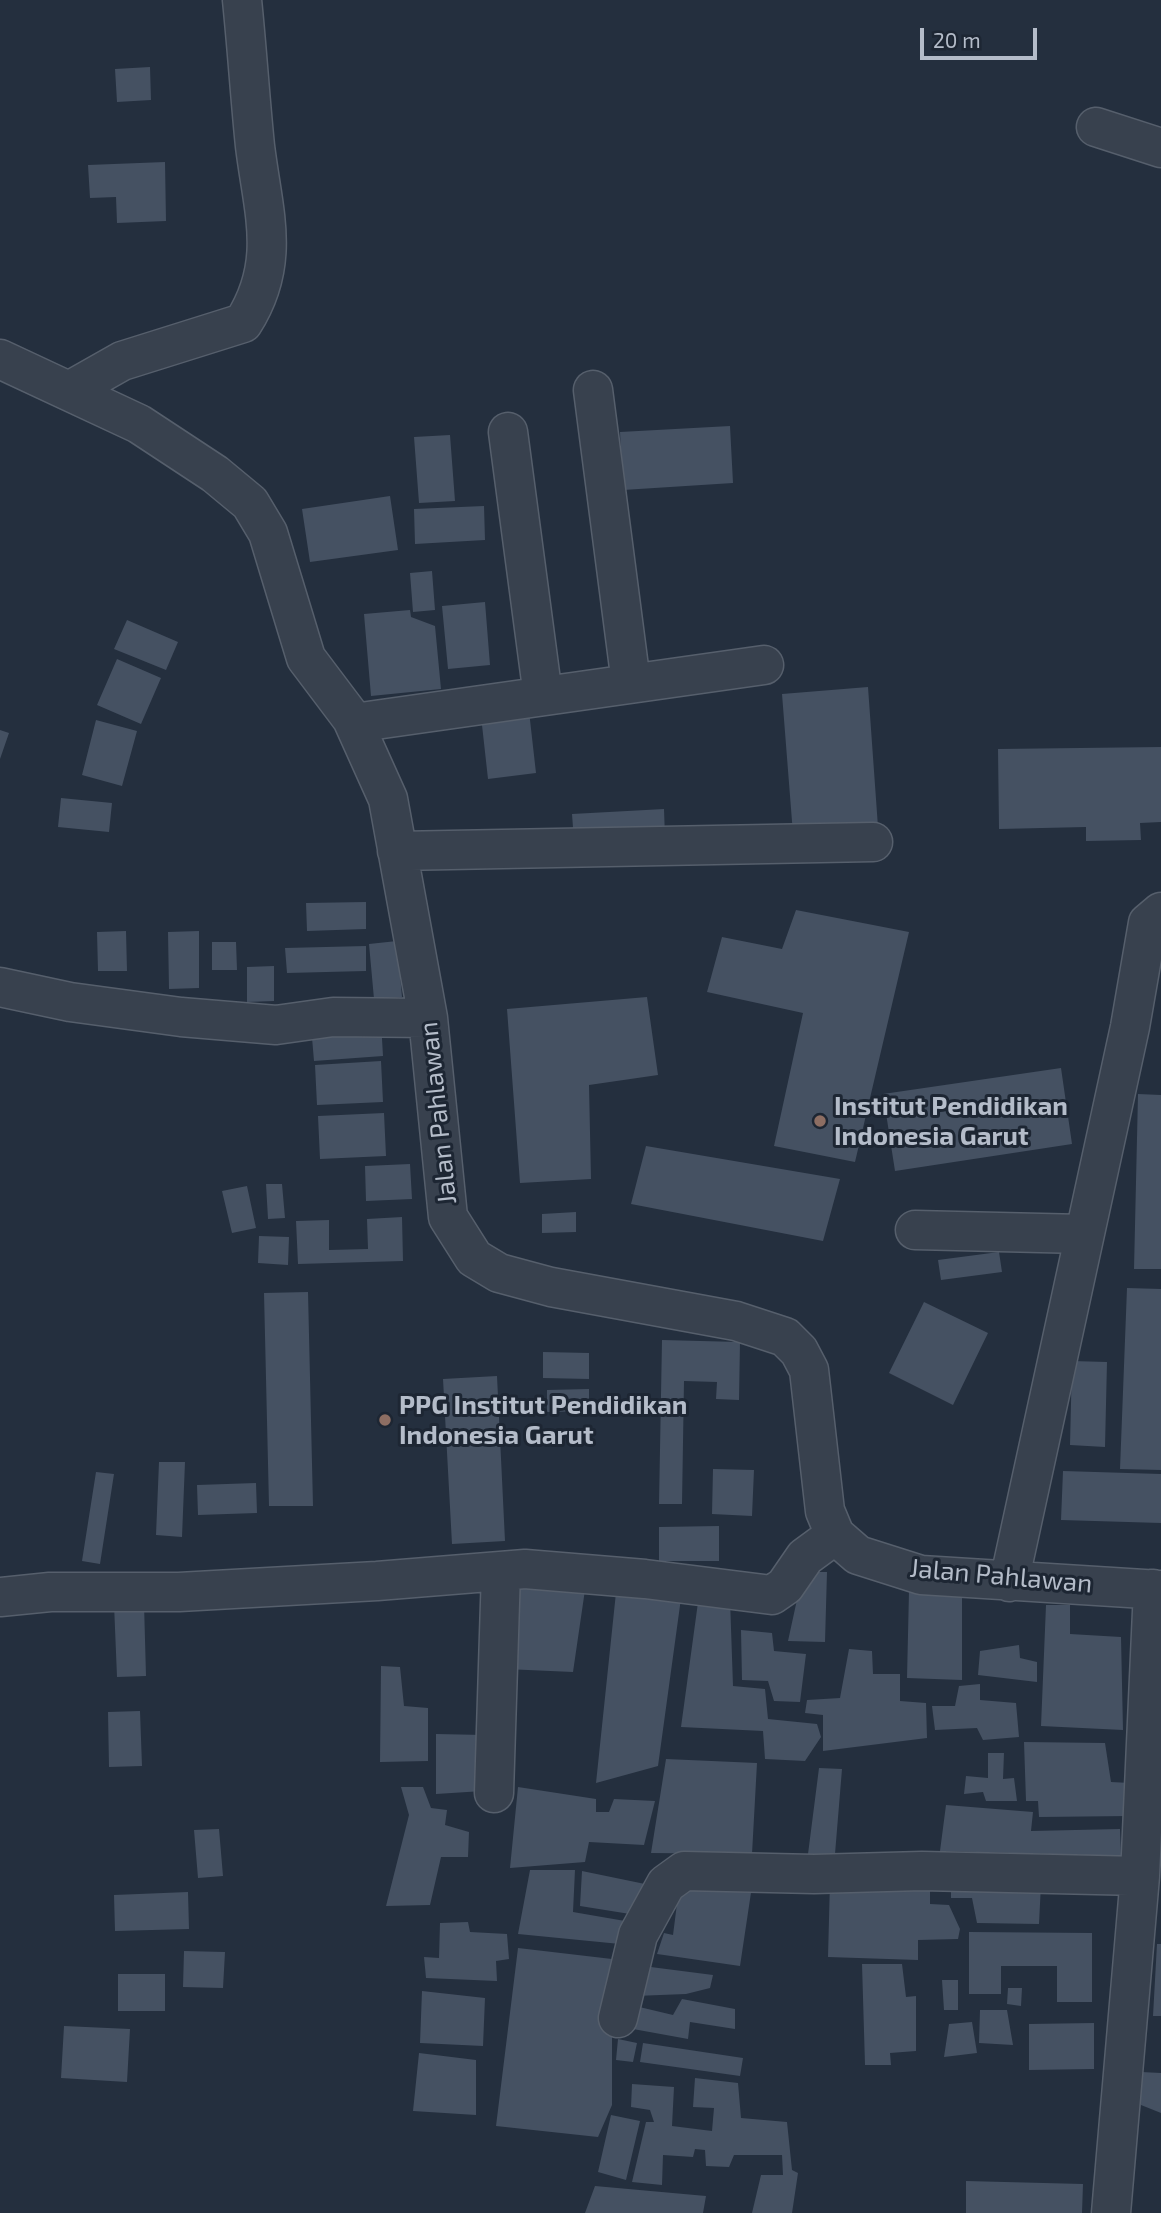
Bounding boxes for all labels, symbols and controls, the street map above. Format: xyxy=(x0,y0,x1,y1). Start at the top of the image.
scale bar xyxy=(923,14,1040,58)
text: 20 m xyxy=(933,27,981,52)
street label: Jalan Pahlawan xyxy=(413,1020,463,1206)
place label: Institut Pendidikan Indonesia Garut xyxy=(834,1090,1068,1152)
marker: Institut Pendidikan Indonesia Garut xyxy=(812,1113,828,1129)
place label: PPG Institut Pendidikan Indonesia Garut xyxy=(399,1389,687,1450)
marker: PPG Institut Pendidikan Indonesia Garut xyxy=(377,1412,393,1428)
street label: Jalan Pahlawan xyxy=(908,1552,1094,1600)

